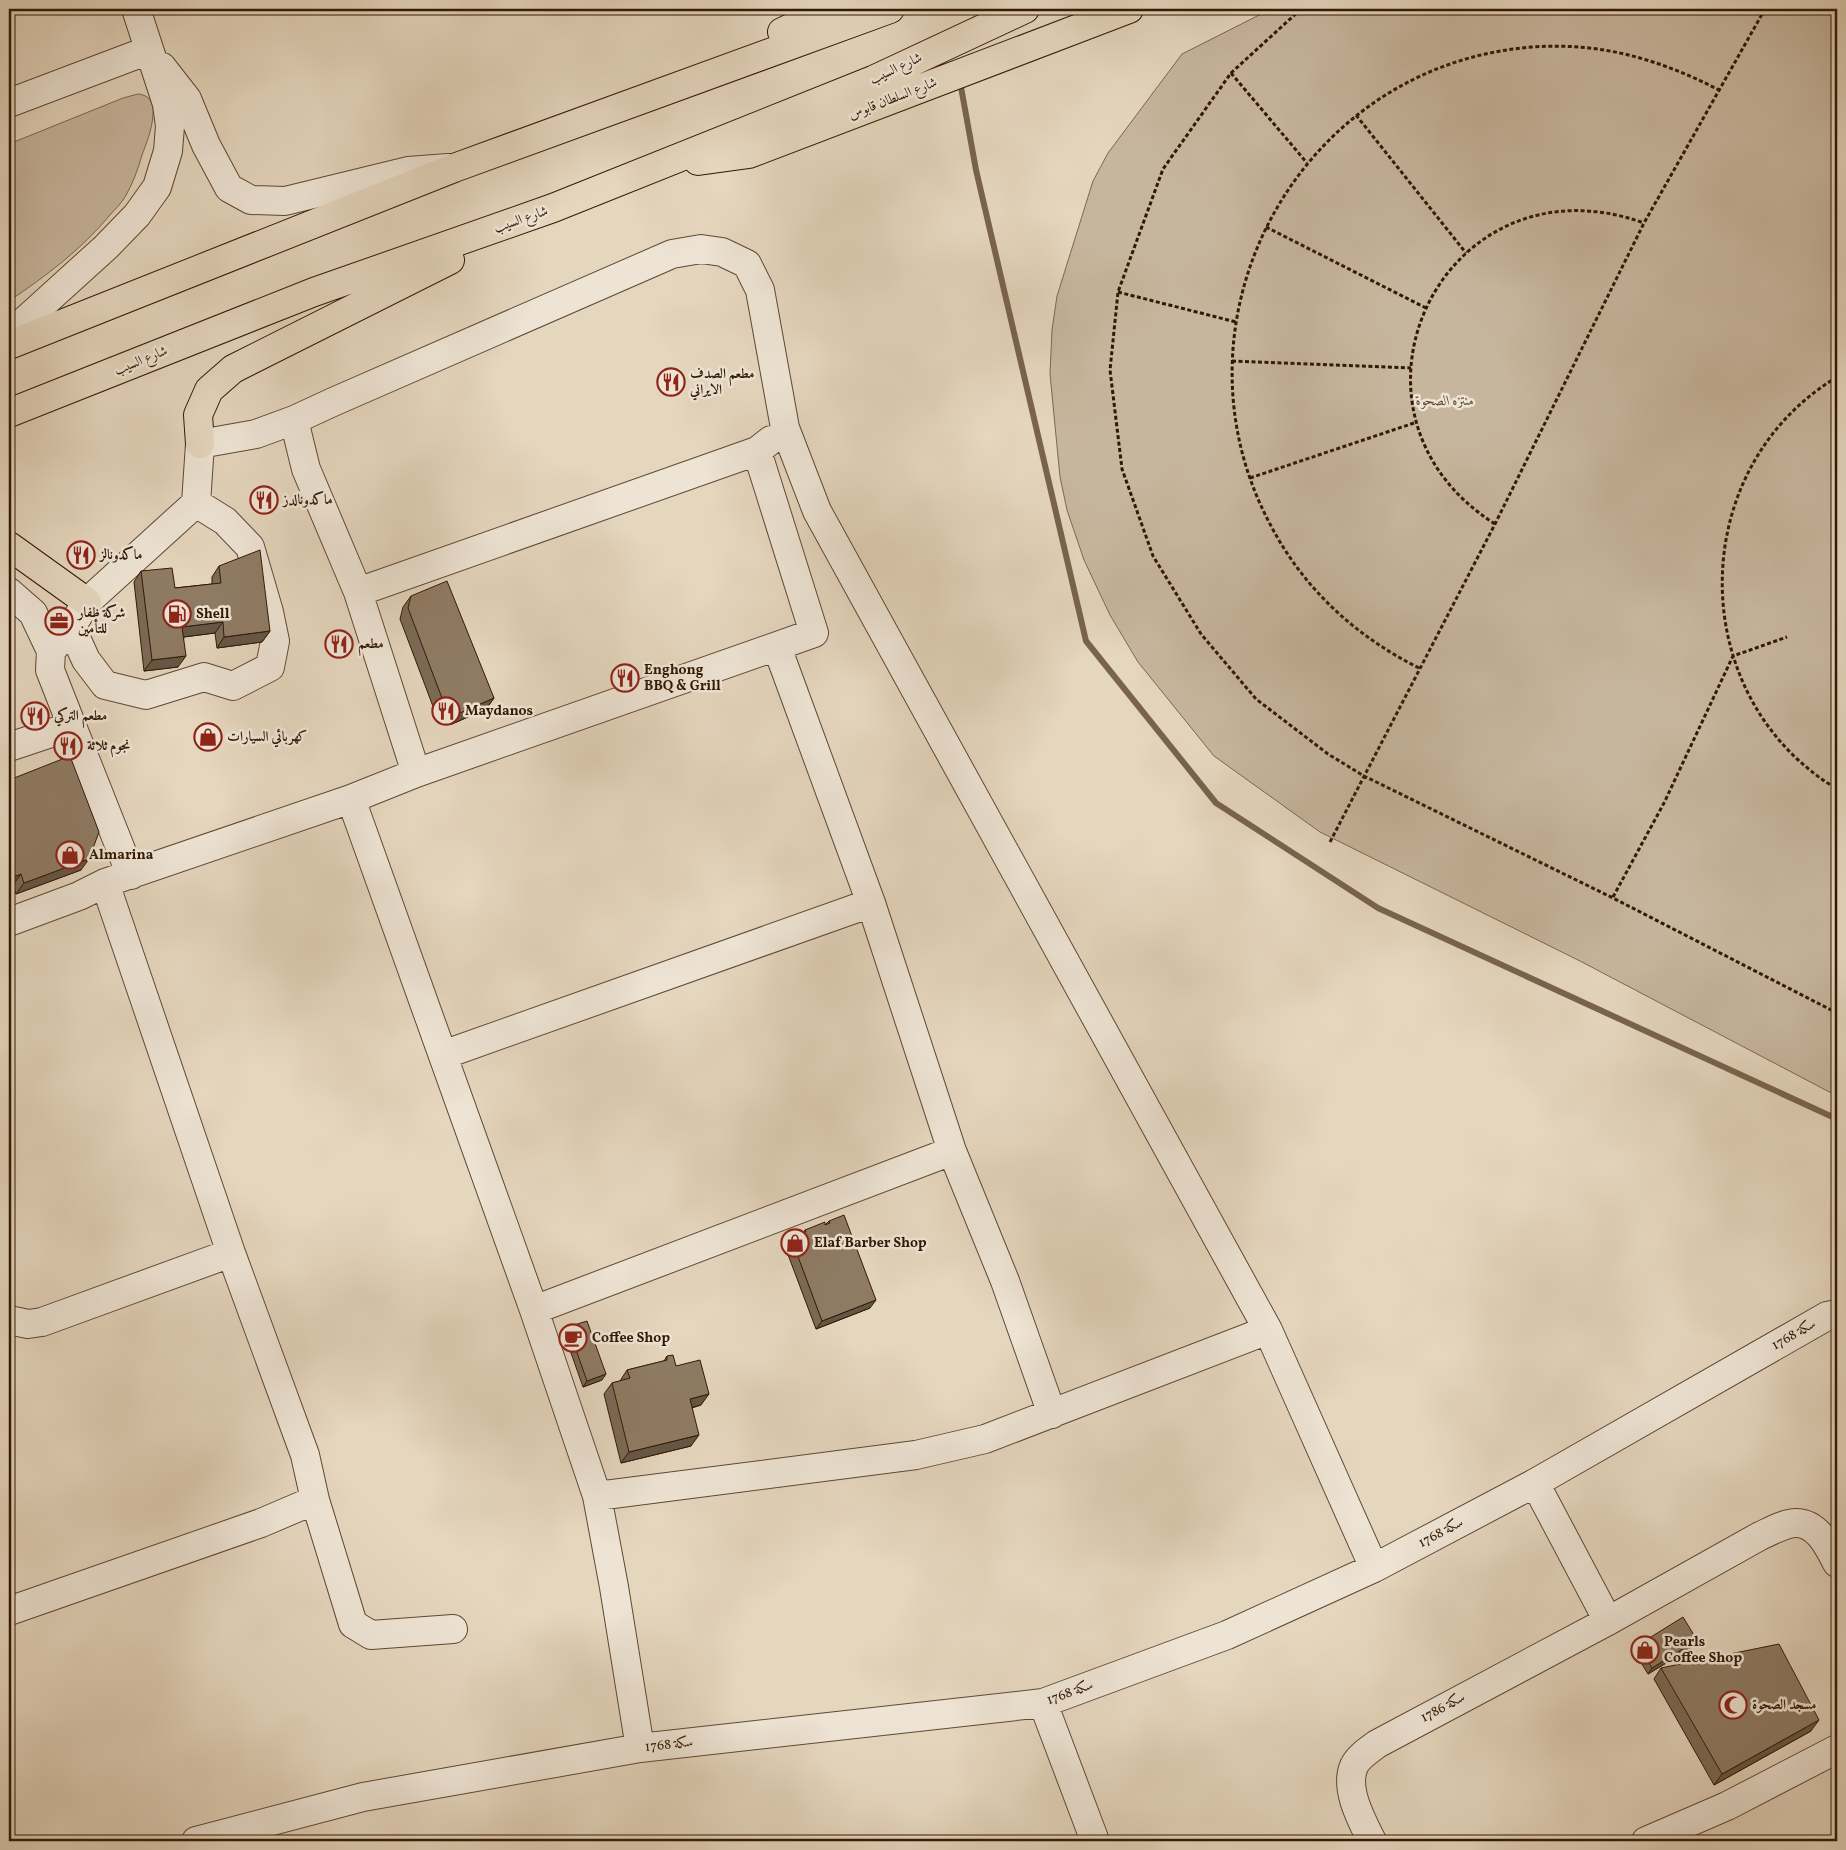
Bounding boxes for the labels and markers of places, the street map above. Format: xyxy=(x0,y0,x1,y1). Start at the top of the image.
place label: مطعم الصدف الايراني xyxy=(689,365,754,401)
restaurant icon: مطعم الصدف الايراني xyxy=(656,367,686,397)
restaurant icon: ماكدونالدز xyxy=(249,485,279,515)
place label: ماكدونالدز xyxy=(281,490,333,510)
restaurant icon: ماكدونالز xyxy=(66,540,96,570)
place label: ماكدونالز xyxy=(98,545,142,565)
fuel station icon: Shell xyxy=(162,599,192,629)
place label: شركة ظفار للتأمين xyxy=(76,603,126,639)
place label: Shell xyxy=(196,605,230,624)
office icon: شركة ظفار للتأمين xyxy=(44,606,74,636)
restaurant icon: مطعم xyxy=(324,629,354,659)
place label: مطعم xyxy=(358,635,384,656)
place label: Enghong BBQ & Grill xyxy=(644,661,721,696)
restaurant icon: Enghong BBQ & Grill xyxy=(610,663,640,693)
restaurant icon: Maydanos xyxy=(431,696,461,726)
restaurant icon: مطعم التركي xyxy=(20,701,50,731)
place label: Maydanos xyxy=(465,702,533,721)
place label: مطعم التركي xyxy=(53,707,107,728)
shop icon: كهربائي السيارات xyxy=(193,722,223,752)
place label: كهربائي السيارات xyxy=(227,728,307,748)
restaurant icon: نجوم ثلاثة xyxy=(53,731,83,761)
place label: نجوم ثلاثة xyxy=(87,737,130,758)
shop icon: Almarina xyxy=(55,840,85,870)
place label: Almarina xyxy=(89,846,154,865)
shop icon: Elaf Barber Shop xyxy=(780,1228,810,1258)
place label: Elaf Barber Shop xyxy=(814,1234,927,1253)
cafe icon: Coffee Shop xyxy=(558,1323,588,1353)
place label: Coffee Shop xyxy=(592,1329,670,1348)
place label: Pearls Coffee Shop xyxy=(1664,1633,1742,1668)
shop icon: Pearls Coffee Shop xyxy=(1630,1635,1660,1665)
mosque icon: مسجد الصحوة xyxy=(1718,1690,1748,1720)
place label: مسجد الصحوة xyxy=(1752,1696,1816,1715)

